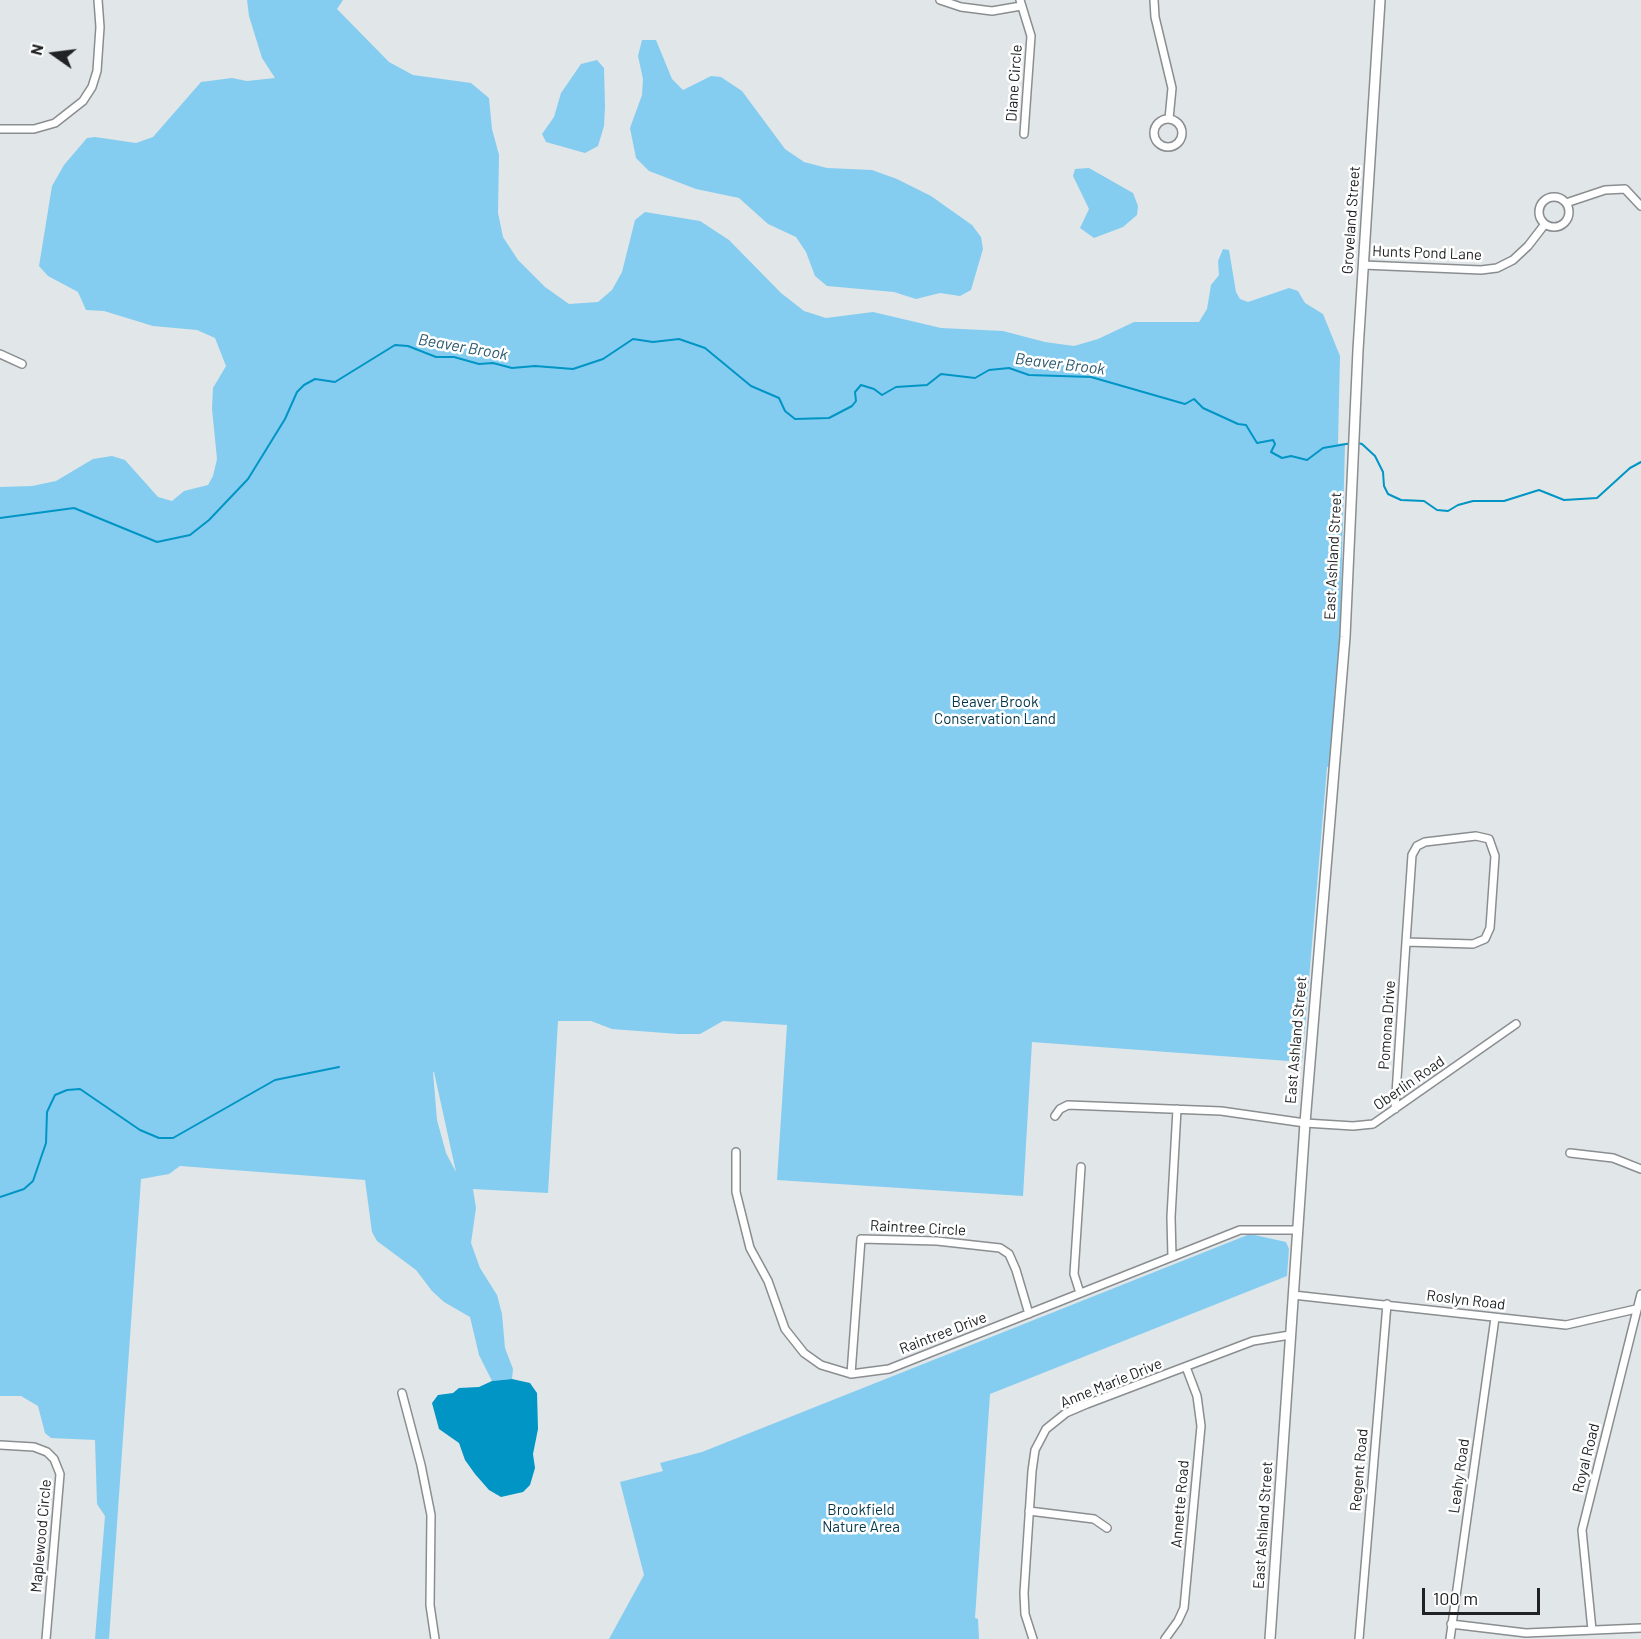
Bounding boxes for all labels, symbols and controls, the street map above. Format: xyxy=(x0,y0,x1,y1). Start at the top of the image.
north arrow xyxy=(24,24,84,84)
text: N xyxy=(26,42,47,57)
street label: Diane Circle xyxy=(1002,44,1026,122)
street label: Groveland Street xyxy=(1338,165,1364,275)
street label: Hunts Pond Lane xyxy=(1372,242,1482,264)
water label: Beaver Brook xyxy=(417,330,509,364)
water label: Beaver Brook xyxy=(1014,349,1106,379)
street label: East Ashland Street xyxy=(1321,492,1345,620)
park label: Beaver Brook Conservation Land xyxy=(934,693,1056,728)
street label: East Ashland Street xyxy=(1281,975,1311,1105)
street label: Pomona Drive xyxy=(1375,980,1399,1070)
street label: Oberlin Road xyxy=(1370,1052,1448,1114)
street label: Raintree Circle xyxy=(870,1216,966,1240)
street label: Roslyn Road xyxy=(1426,1286,1506,1314)
street label: Raintree Drive xyxy=(897,1308,989,1358)
street label: Anne Marie Drive xyxy=(1057,1354,1165,1412)
street label: Royal Road xyxy=(1569,1421,1603,1495)
street label: Regent Road xyxy=(1346,1428,1372,1512)
street label: Leahy Road xyxy=(1445,1438,1473,1514)
street label: Annette Road xyxy=(1167,1459,1193,1549)
street label: East Ashland Street xyxy=(1250,1461,1276,1589)
street label: Maplewood Circle xyxy=(27,1479,55,1593)
park label: Brookfield Nature Area xyxy=(822,1501,900,1536)
scale bar xyxy=(1425,1576,1544,1614)
text: 100 m xyxy=(1433,1587,1478,1609)

